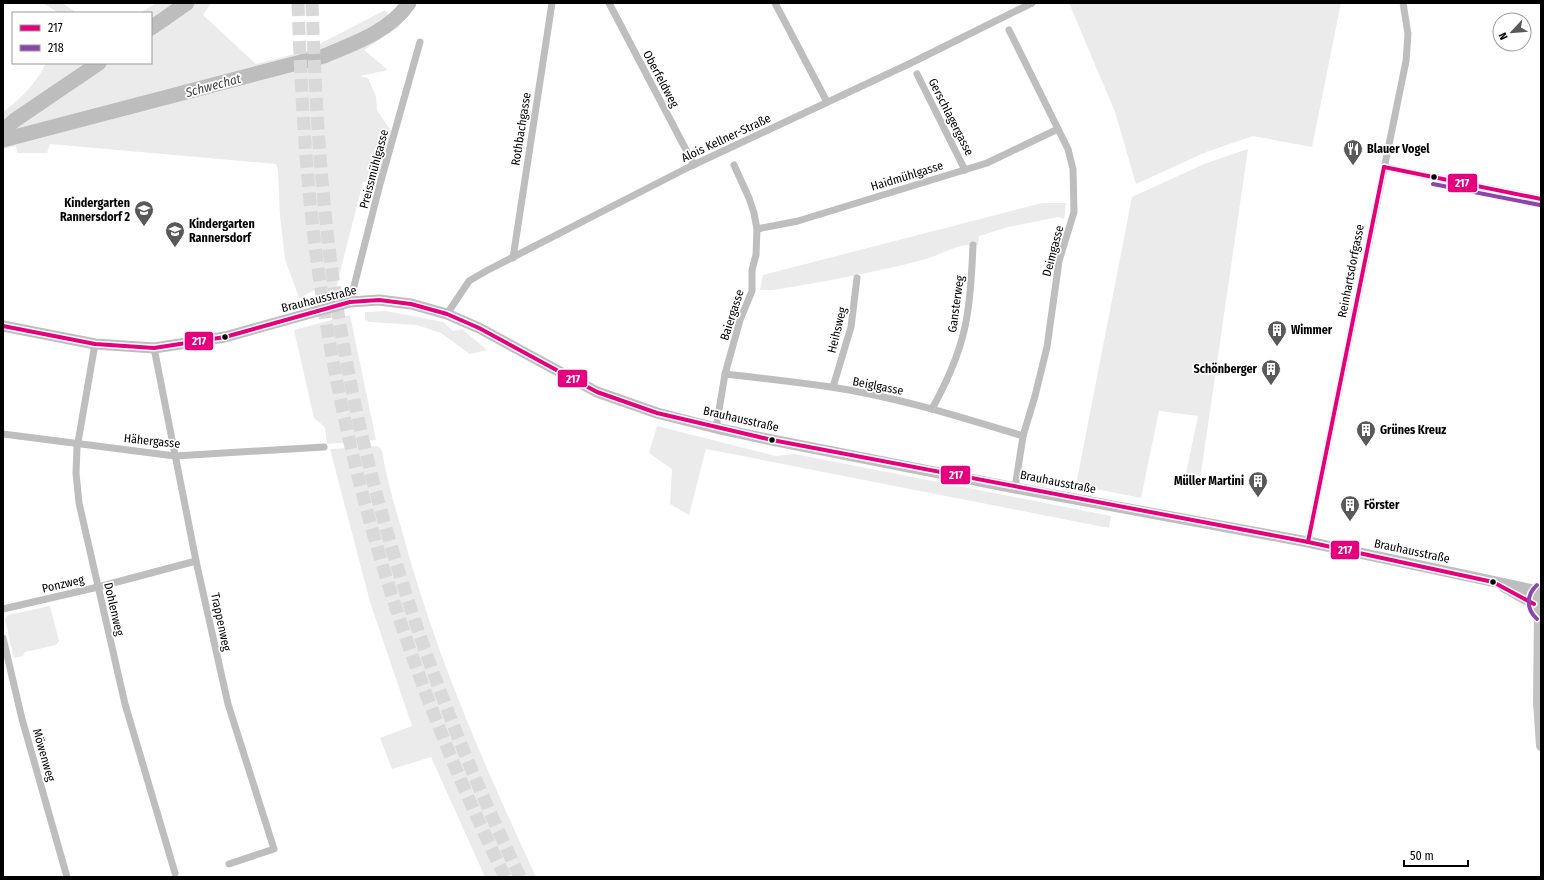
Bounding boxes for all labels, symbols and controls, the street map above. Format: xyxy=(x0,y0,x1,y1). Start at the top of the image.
legend xyxy=(12,12,152,64)
north arrow xyxy=(1492,12,1532,52)
text: 217 xyxy=(48,21,63,35)
text: N xyxy=(1496,30,1511,42)
text: 218 xyxy=(48,41,64,55)
street label: Oberfeldweg xyxy=(640,48,682,110)
water label: Schwechat xyxy=(183,71,243,100)
street label: Gerschlagergasse xyxy=(925,76,977,158)
street label: Rothbachgasse xyxy=(508,91,534,167)
street label: Alois Kellner-Straße xyxy=(679,111,773,165)
street label: Preissmühlgasse xyxy=(357,128,391,210)
restaurant icon: Blauer Vogel xyxy=(1342,138,1364,166)
place label: Blauer Vogel xyxy=(1367,142,1430,156)
street label: Haidmühlgasse xyxy=(869,158,945,194)
unlabelled marker xyxy=(1429,172,1439,182)
line badge: 217 xyxy=(1447,173,1478,193)
text: 217 xyxy=(1454,177,1469,190)
place label: Kindergarten Rannersdorf 2 xyxy=(60,196,130,224)
school or university icon: Kindergarten Rannersdorf 2 xyxy=(133,199,155,227)
place label: Kindergarten Rannersdorf xyxy=(189,217,255,245)
school or university icon: Kindergarten Rannersdorf xyxy=(164,220,186,248)
street label: Reinhartsdorfgasse xyxy=(1335,223,1367,319)
street label: Deimgasse xyxy=(1039,224,1067,278)
street label: Gansterweg xyxy=(945,274,967,333)
street label: Brauhausstraße xyxy=(280,283,358,315)
street label: Baiergasse xyxy=(717,288,747,342)
street label: Heihsweg xyxy=(825,305,850,355)
building icon: Wimmer xyxy=(1266,319,1288,347)
place label: Wimmer xyxy=(1291,323,1333,337)
line badge: 217 xyxy=(184,331,214,351)
unlabelled marker xyxy=(220,332,230,342)
text: 217 xyxy=(191,335,206,348)
building icon: Schönberger xyxy=(1260,358,1282,386)
place label: Schönberger xyxy=(1194,362,1258,376)
line badge: 217 xyxy=(557,369,588,388)
text: 217 xyxy=(565,373,580,386)
street label: Beiglgasse xyxy=(851,374,905,398)
street label: Brauhausstraße xyxy=(702,404,780,435)
building icon: Grünes Kreuz xyxy=(1355,419,1377,447)
place label: Grünes Kreuz xyxy=(1380,423,1446,437)
street label: Hähergasse xyxy=(123,431,181,451)
unlabelled marker xyxy=(767,435,777,445)
line badge: 217 xyxy=(940,465,971,485)
street label: Brauhausstraße xyxy=(1019,468,1097,496)
text: 217 xyxy=(948,469,963,482)
building icon: Müller Martini xyxy=(1247,470,1269,498)
place label: Müller Martini xyxy=(1174,474,1244,488)
building icon: Förster xyxy=(1339,494,1361,522)
place label: Förster xyxy=(1364,498,1400,512)
street label: Brauhausstraße xyxy=(1373,536,1451,566)
line badge: 217 xyxy=(1330,540,1360,560)
text: 217 xyxy=(1337,544,1352,557)
street label: Ponzweg xyxy=(41,572,86,596)
unlabelled marker xyxy=(1488,577,1498,587)
street label: Dohlenweg xyxy=(101,581,127,637)
street label: Trappenweg xyxy=(208,592,234,653)
street label: Möwenweg xyxy=(30,727,58,783)
scale bar xyxy=(1404,842,1468,868)
text: 50 m xyxy=(1410,849,1434,863)

